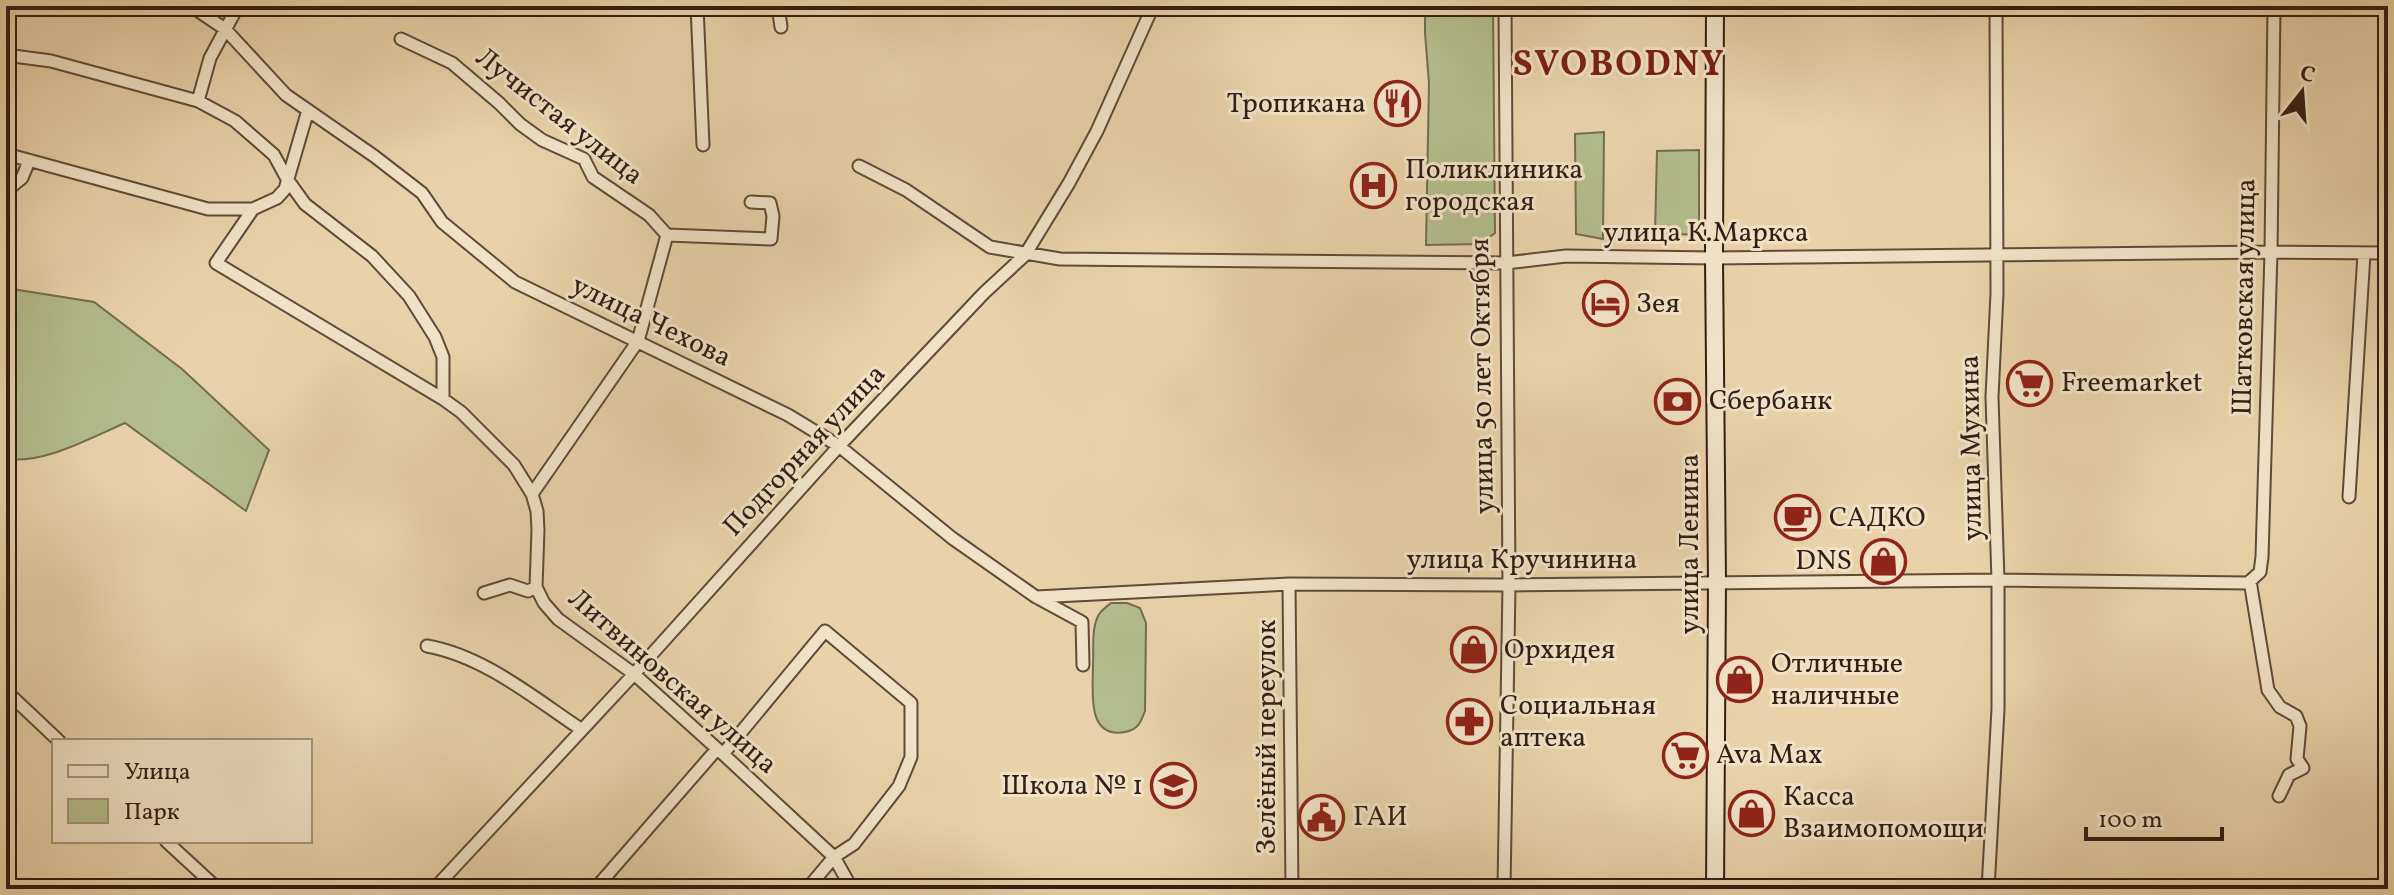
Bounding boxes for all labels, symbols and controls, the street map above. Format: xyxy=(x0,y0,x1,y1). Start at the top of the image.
street label: Лучистая улица xyxy=(467,39,651,195)
district label: SVOBODNY xyxy=(1512,41,1726,91)
north arrow xyxy=(2262,52,2342,132)
text: С xyxy=(2296,58,2318,92)
restaurant icon: Тропикана xyxy=(1373,80,1421,128)
place label: Тропикана xyxy=(1227,85,1366,124)
place label: Поликлиника городская xyxy=(1405,151,1583,222)
hospital icon: Поликлиника городская xyxy=(1350,162,1398,210)
street label: Шатковская улица xyxy=(2223,178,2267,416)
street label: улица К.Маркса xyxy=(1603,214,1809,253)
street label: улица 50 лет Октября xyxy=(1461,238,1505,514)
street label: улица Чехова xyxy=(564,266,738,378)
hotel icon: Зея xyxy=(1581,280,1629,328)
place label: Зея xyxy=(1636,285,1680,324)
street label: улица Мухина xyxy=(1951,355,1993,541)
street label: Подгорная улица xyxy=(715,356,895,546)
supermarket icon: Freemarket xyxy=(2006,359,2054,407)
place label: Freemarket xyxy=(2061,364,2203,403)
bank icon: Сбербанк xyxy=(1654,377,1702,425)
place label: Сбербанк xyxy=(1709,382,1832,421)
street label: улица Ленина xyxy=(1671,454,1710,634)
cafe icon: САДКО xyxy=(1774,494,1822,542)
place label: САДКО xyxy=(1829,499,1925,538)
shop icon: DNS xyxy=(1859,537,1907,585)
street label: улица Кручинина xyxy=(1407,541,1637,580)
place label: DNS xyxy=(1795,542,1852,581)
street label: Литвиновская улица xyxy=(559,580,785,784)
street label: Зелёный переулок xyxy=(1248,619,1287,855)
shop icon: Орхидея xyxy=(1449,626,1497,674)
place label: Орхидея xyxy=(1504,631,1615,670)
place label: Отличные наличные xyxy=(1771,645,1903,716)
shop icon: Отличные наличные xyxy=(1716,656,1764,704)
place label: Социальная аптека xyxy=(1500,687,1656,758)
pharmacy icon: Социальная аптека xyxy=(1445,698,1493,746)
supermarket icon: Ava Max xyxy=(1661,731,1709,779)
place label: Ava Max xyxy=(1716,736,1823,775)
legend xyxy=(52,739,312,843)
text: Улица xyxy=(124,756,191,790)
school or university icon: Школа № 1 xyxy=(1150,762,1198,810)
place label: Школа № 1 xyxy=(1001,767,1143,806)
place label: Касса Взаимопомощи xyxy=(1783,778,1984,849)
shop icon: Касса Взаимопомощи xyxy=(1728,789,1776,837)
scale bar xyxy=(2086,791,2222,841)
public building icon: ГАИ xyxy=(1298,793,1346,841)
text: Парк xyxy=(124,796,180,830)
place label: ГАИ xyxy=(1353,798,1408,837)
text: 100 m xyxy=(2098,804,2163,838)

